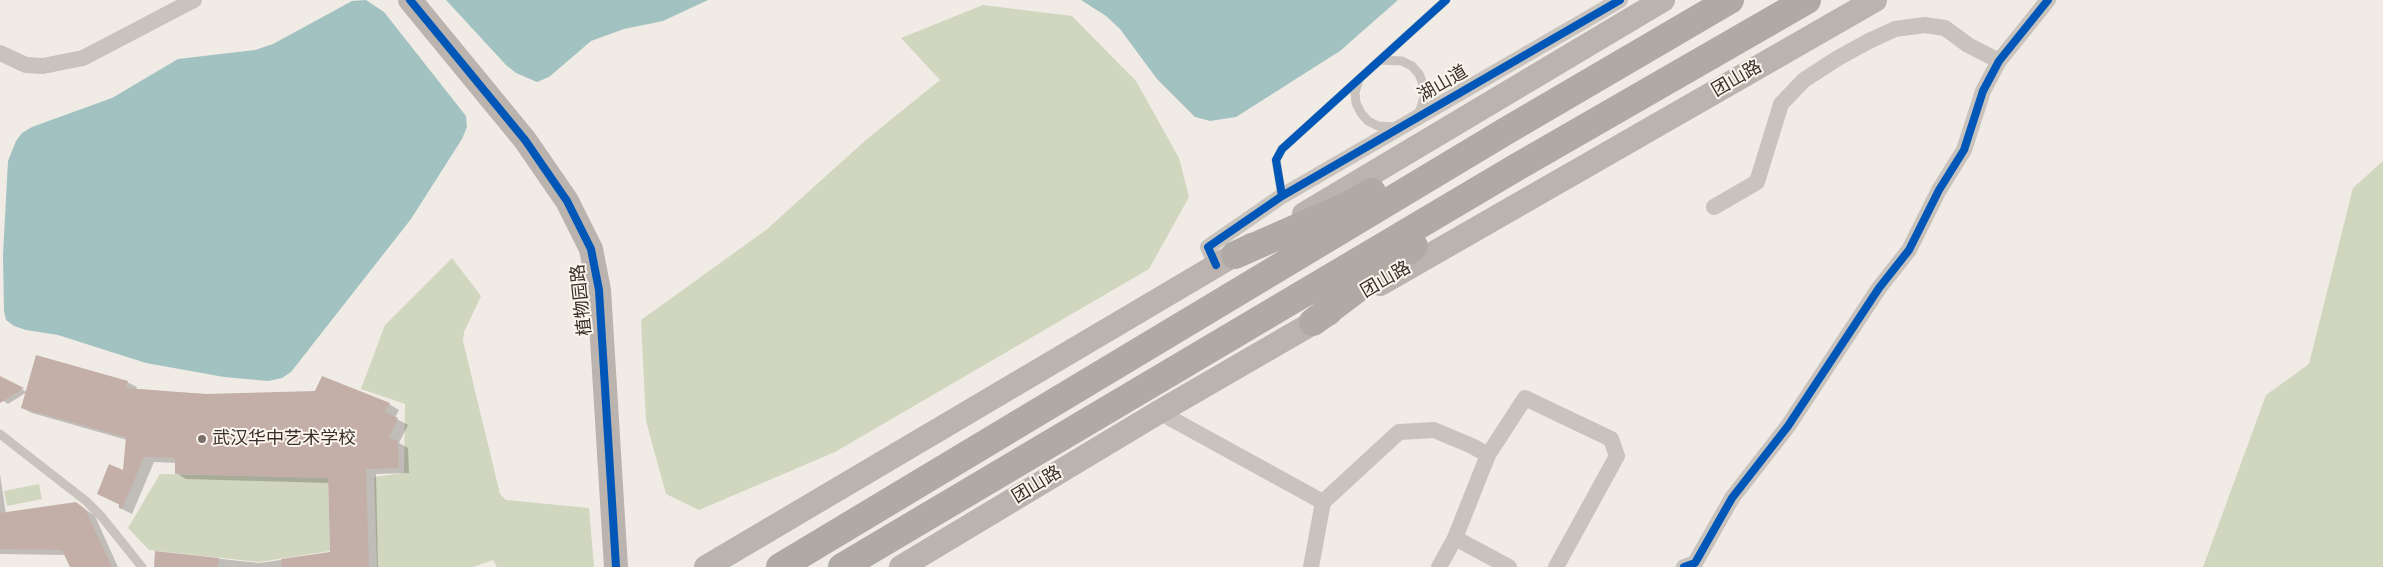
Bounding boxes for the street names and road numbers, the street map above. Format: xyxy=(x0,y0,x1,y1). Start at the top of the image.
street label: 团山路 xyxy=(1708,56,1766,102)
street label: 湖山道 xyxy=(1414,61,1472,107)
street label: 团山路 xyxy=(1357,257,1415,303)
street label: 植物园路 xyxy=(567,263,597,337)
street label: 团山路 xyxy=(1008,462,1066,508)

